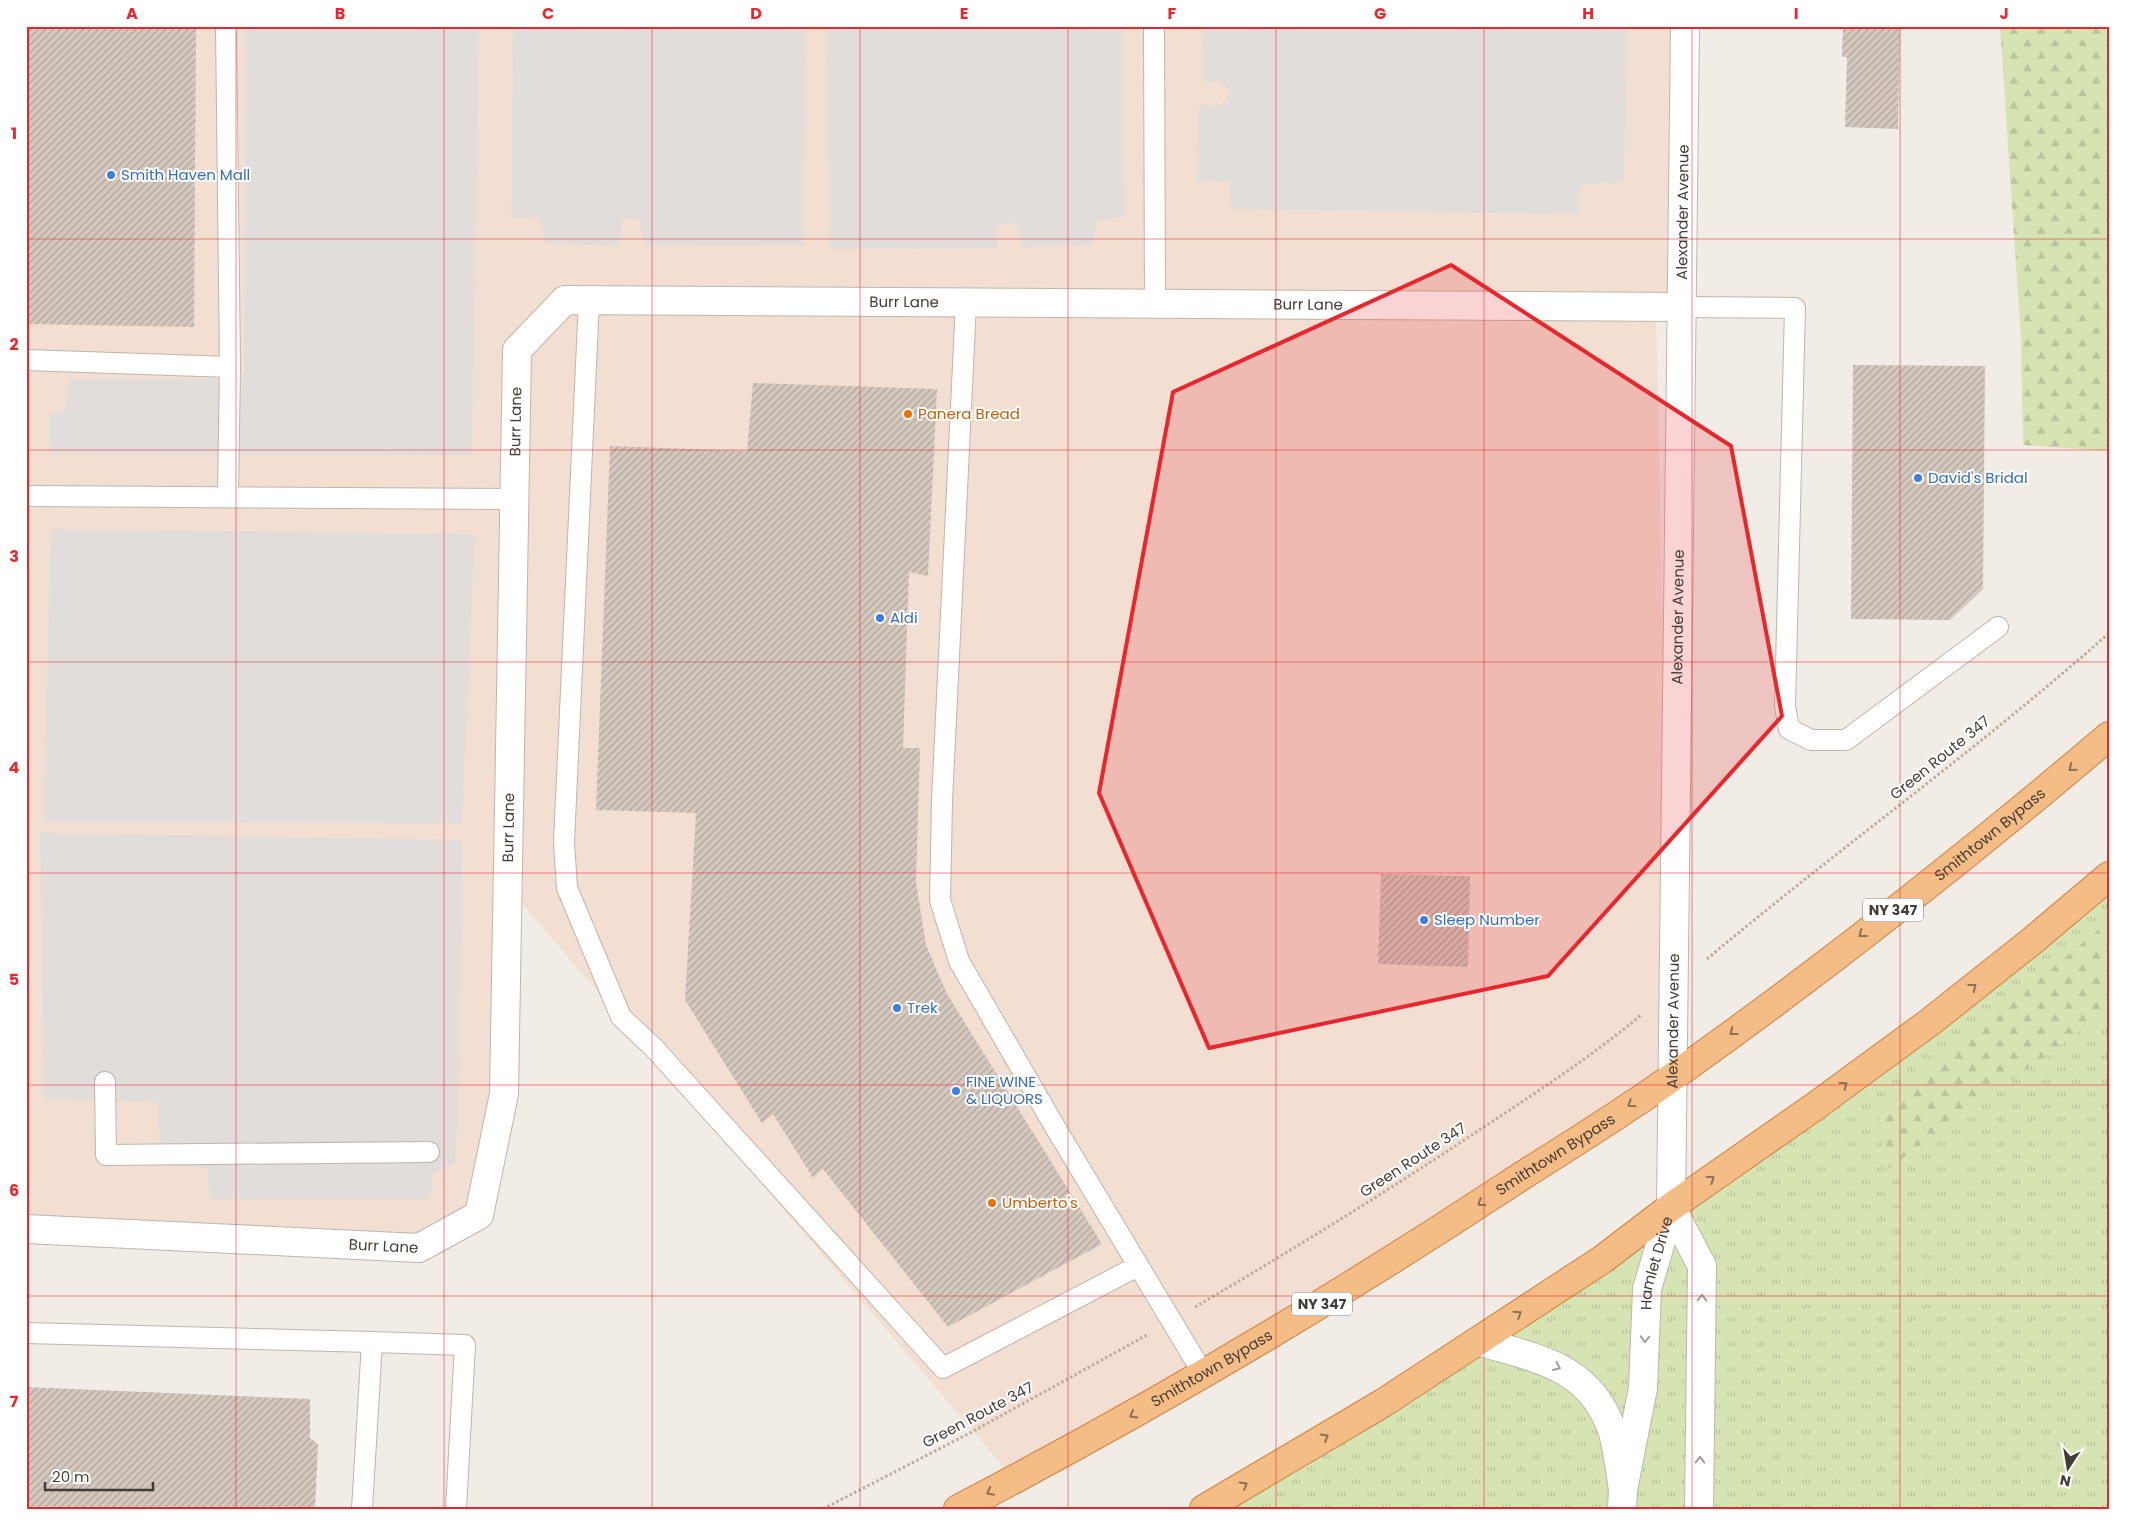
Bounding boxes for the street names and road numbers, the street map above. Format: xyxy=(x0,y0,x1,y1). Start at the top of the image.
street label: Alexander Avenue xyxy=(1671,144,1694,280)
street label: Burr Lane xyxy=(869,291,939,312)
street label: Burr Lane xyxy=(1273,293,1343,315)
street label: Burr Lane xyxy=(504,387,526,457)
street label: Alexander Avenue xyxy=(1666,549,1689,685)
street label: Green Route 347 xyxy=(1885,711,1994,804)
street label: Smithtown Bypass xyxy=(1930,782,2050,886)
street label: Burr Lane xyxy=(497,793,519,862)
road number: NY 347 xyxy=(1863,898,1923,922)
street label: Alexander Avenue xyxy=(1661,953,1684,1089)
street label: Smithtown Bypass xyxy=(1492,1108,1619,1200)
street label: Green Route 347 xyxy=(1355,1117,1470,1202)
street label: Hamlet Drive xyxy=(1635,1214,1678,1311)
street label: Burr Lane xyxy=(348,1234,419,1258)
road number: NY 347 xyxy=(1292,1292,1352,1316)
street label: Smithtown Bypass xyxy=(1147,1324,1276,1412)
street label: Green Route 347 xyxy=(919,1376,1037,1453)

